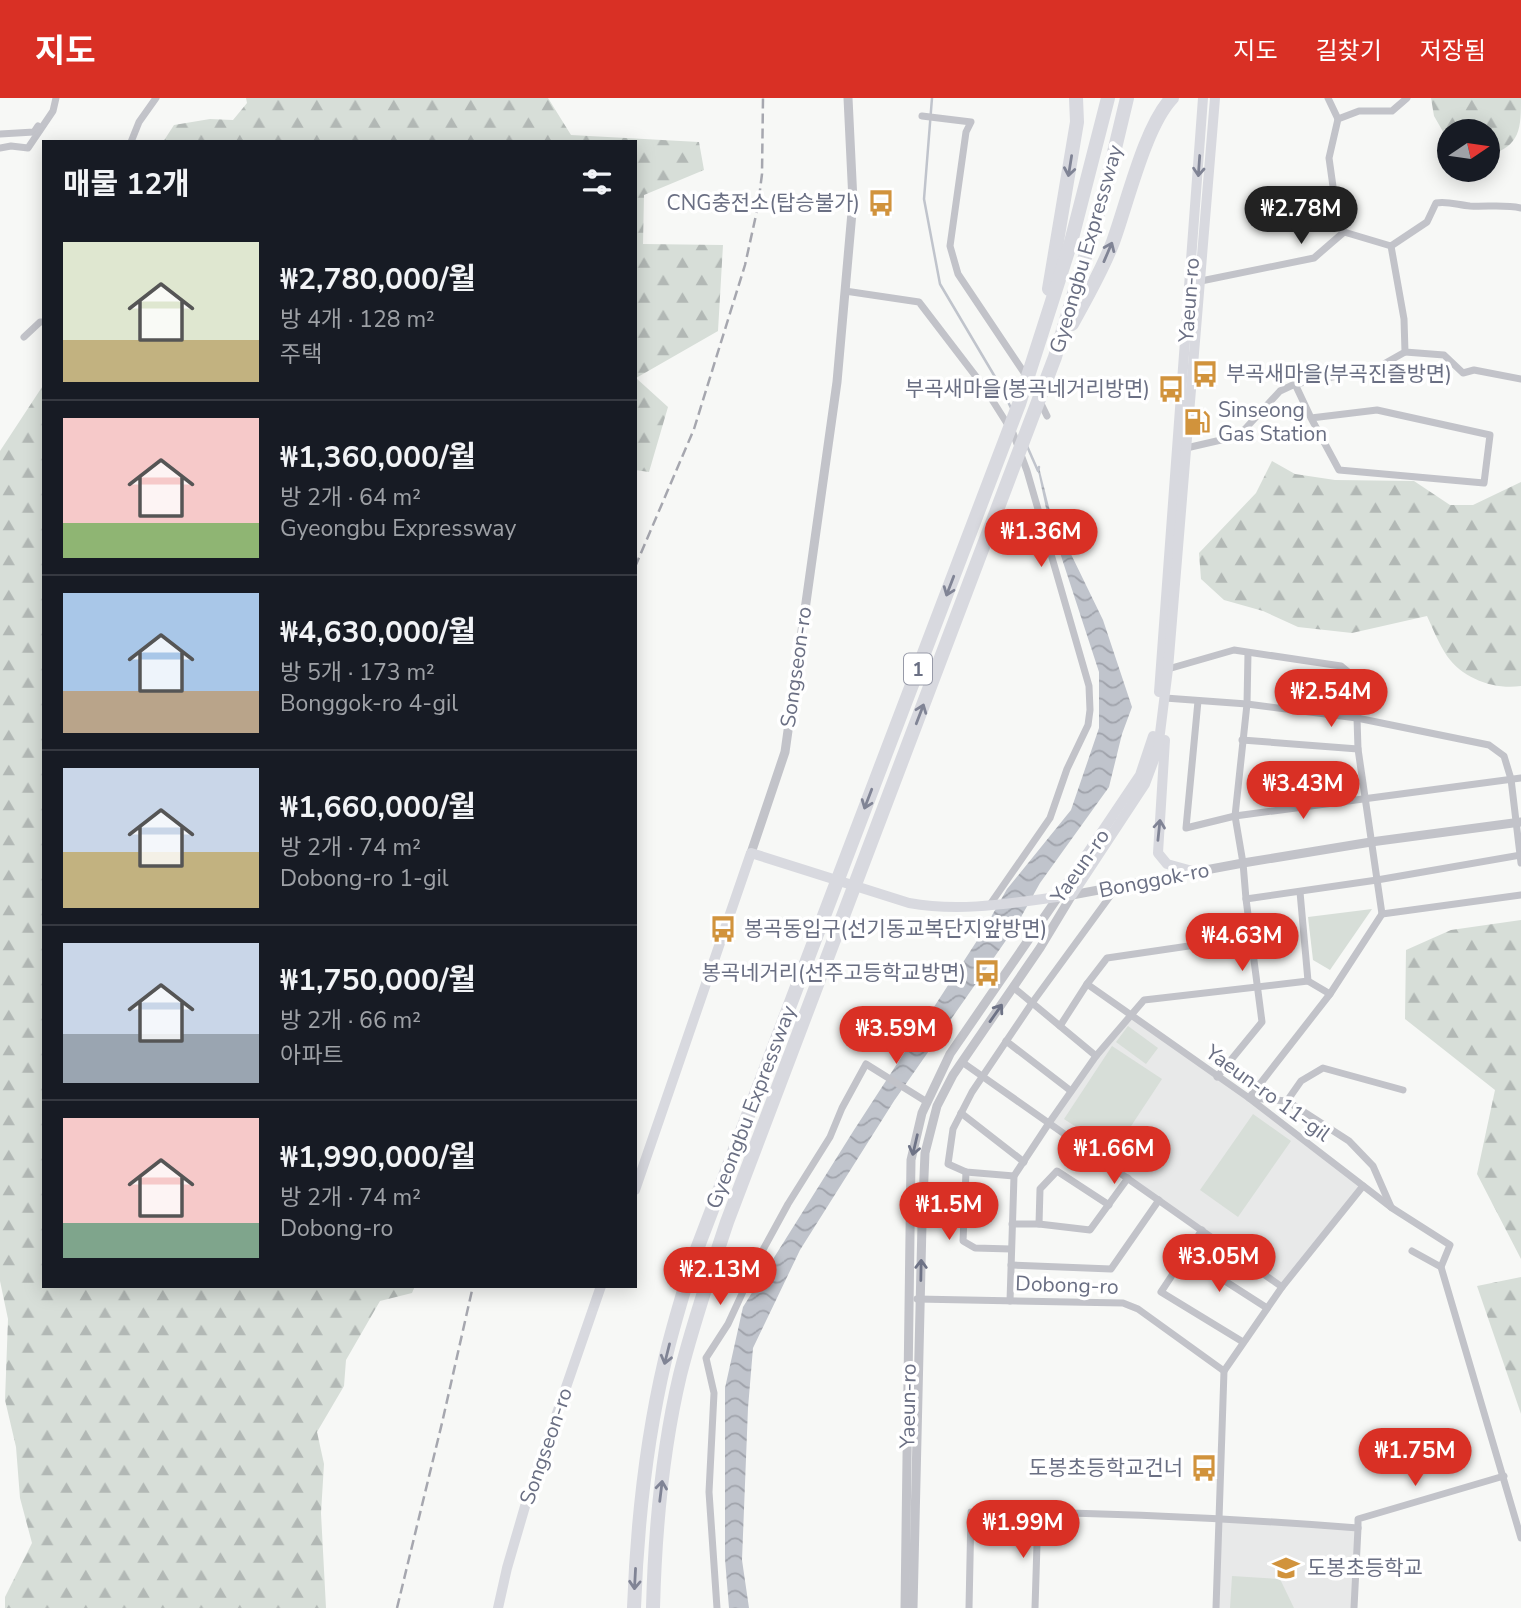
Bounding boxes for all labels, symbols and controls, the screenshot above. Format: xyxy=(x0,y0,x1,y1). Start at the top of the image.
text: 지도 xyxy=(35,29,96,74)
text: 지도 xyxy=(1233,35,1278,67)
text: 길찾기 xyxy=(1316,35,1382,67)
text: 저장됨 xyxy=(1420,35,1486,67)
north arrow xyxy=(1437,119,1500,182)
map controls xyxy=(1437,119,1500,182)
street label: Gyeongbu Expressway xyxy=(1043,141,1129,357)
one-way arrow xyxy=(1063,154,1076,176)
one-way arrow xyxy=(1192,154,1205,177)
icon: filters xyxy=(578,163,616,201)
text: 매물 12개 xyxy=(63,164,190,205)
pin: ₩2.78M xyxy=(1244,186,1358,246)
bus stop icon: CNG충전소(탑승불가) xyxy=(866,188,896,218)
place label: CNG충전소(탑승불가) xyxy=(667,189,860,217)
text: ₩2.78M xyxy=(1261,193,1341,224)
one-way arrow xyxy=(1103,242,1116,263)
street label: Yaeun-ro xyxy=(1172,257,1206,344)
text: ₩2,780,000/월 xyxy=(280,259,476,300)
icon: home xyxy=(119,270,203,354)
text: 방 4개 · 128 m² xyxy=(280,304,435,335)
text: 주택 xyxy=(280,339,322,370)
bus stop icon: 부곡새마을(부곡진즐방면) xyxy=(1190,359,1220,389)
place label: 부곡새마을(부곡진즐방면) xyxy=(1226,360,1452,388)
bus stop icon: 부곡새마을(봉곡네거리방면) xyxy=(1156,374,1186,404)
place label: 부곡새마을(봉곡네거리방면) xyxy=(905,375,1150,403)
place label: Sinseong Gas Station xyxy=(1218,396,1327,448)
fuel station icon: Sinseong Gas Station xyxy=(1182,407,1212,437)
text: ₩1,360,000/월 xyxy=(280,437,476,478)
icon: home xyxy=(119,446,203,530)
text: 방 2개 · 64 m² xyxy=(280,482,421,513)
pin: ₩1.36M xyxy=(984,510,1098,569)
text: Gyeongbu Expressway xyxy=(280,513,516,544)
text: ₩1.36M xyxy=(1001,516,1081,547)
one-way arrow xyxy=(942,575,955,597)
street label: Songseon-ro xyxy=(774,605,818,729)
text: ₩4,630,000/월 xyxy=(280,612,476,653)
icon: home xyxy=(119,621,203,705)
road number: 1 xyxy=(904,654,932,684)
text: 방 5개 · 173 m² xyxy=(280,657,435,688)
pin: ₩2.54M xyxy=(1274,670,1388,729)
text: ₩2.54M xyxy=(1291,676,1371,707)
text: Bonggok-ro 4-gil xyxy=(280,688,458,719)
one-way arrow xyxy=(914,704,927,726)
pin: ₩3.43M xyxy=(1246,762,1360,821)
text: ₩3.43M xyxy=(1263,768,1343,799)
text: ₩1,660,000/월 xyxy=(280,787,476,828)
one-way arrow xyxy=(861,787,874,809)
icon: home xyxy=(119,796,203,880)
one-way arrow xyxy=(1152,819,1165,841)
street label: Yaeun-ro xyxy=(1044,823,1116,910)
text: 방 2개 · 74 m² xyxy=(280,832,421,863)
street label: Bonggok-ro xyxy=(1096,856,1212,904)
text: Dobong-ro 1-gil xyxy=(280,863,449,894)
bus stop icon: 봉곡동입구(선기동교복단지앞방면) xyxy=(708,914,738,944)
pin: ₩4.63M xyxy=(1185,914,1299,973)
place label: 봉곡동입구(선기동교복단지앞방면) xyxy=(744,915,1047,943)
text: ₩4.63M xyxy=(1202,920,1282,951)
bus stop icon: 봉곡네거리(선주고등학교방면) xyxy=(972,958,1002,988)
place label: 봉곡네거리(선주고등학교방면) xyxy=(702,959,966,987)
text: ₩1,750,000/월 xyxy=(280,960,476,1001)
icon: home xyxy=(119,971,203,1055)
street label: Gyeongbu Expressway xyxy=(699,1001,803,1213)
one-way arrow xyxy=(989,1004,1003,1023)
text: 방 2개 · 66 m² xyxy=(280,1005,421,1036)
pin: ₩3.59M xyxy=(839,1006,953,1066)
text: ₩3.59M xyxy=(856,1013,936,1044)
street label: Yaeun-ro 11-gil xyxy=(1199,1038,1337,1148)
text: 아파트 xyxy=(280,1040,343,1071)
pin: ₩1.66M xyxy=(1057,1126,1171,1186)
one-way arrow xyxy=(908,1133,921,1156)
text: ₩1.66M xyxy=(1074,1133,1154,1164)
text: ₩1,990,000/월 xyxy=(280,1137,476,1178)
icon: home xyxy=(119,1146,203,1230)
text: 방 2개 · 74 m² xyxy=(280,1182,421,1213)
pin: ₩1.5M xyxy=(900,1182,998,1242)
text: ₩1.5M xyxy=(915,1189,983,1220)
text: Dobong-ro xyxy=(280,1213,393,1244)
pin: ₩3.05M xyxy=(1162,1234,1276,1294)
text: ₩3.05M xyxy=(1179,1241,1259,1272)
pin: ₩2.13M xyxy=(663,1248,777,1307)
text: ₩2.13M xyxy=(680,1254,760,1285)
one-way arrow xyxy=(914,1259,927,1282)
street label: Dobong-ro xyxy=(1015,1269,1119,1301)
one-way arrow xyxy=(660,1342,673,1365)
street label: Yaeun-ro xyxy=(893,1363,923,1450)
street label: Songseon-ro xyxy=(513,1384,579,1508)
pin: ₩1.75M xyxy=(1358,1428,1472,1488)
text: ₩1.75M xyxy=(1375,1435,1455,1466)
bus stop icon: 도봉초등학교건너 xyxy=(1189,1453,1219,1483)
place label: 도봉초등학교건너 xyxy=(1028,1454,1183,1482)
one-way arrow xyxy=(655,1480,668,1503)
pin: ₩1.99M xyxy=(966,1500,1080,1560)
text: ₩1.99M xyxy=(983,1507,1063,1538)
school or university icon: 도봉초등학교 xyxy=(1271,1553,1301,1583)
place label: 도봉초등학교 xyxy=(1307,1554,1423,1582)
one-way arrow xyxy=(628,1567,641,1589)

